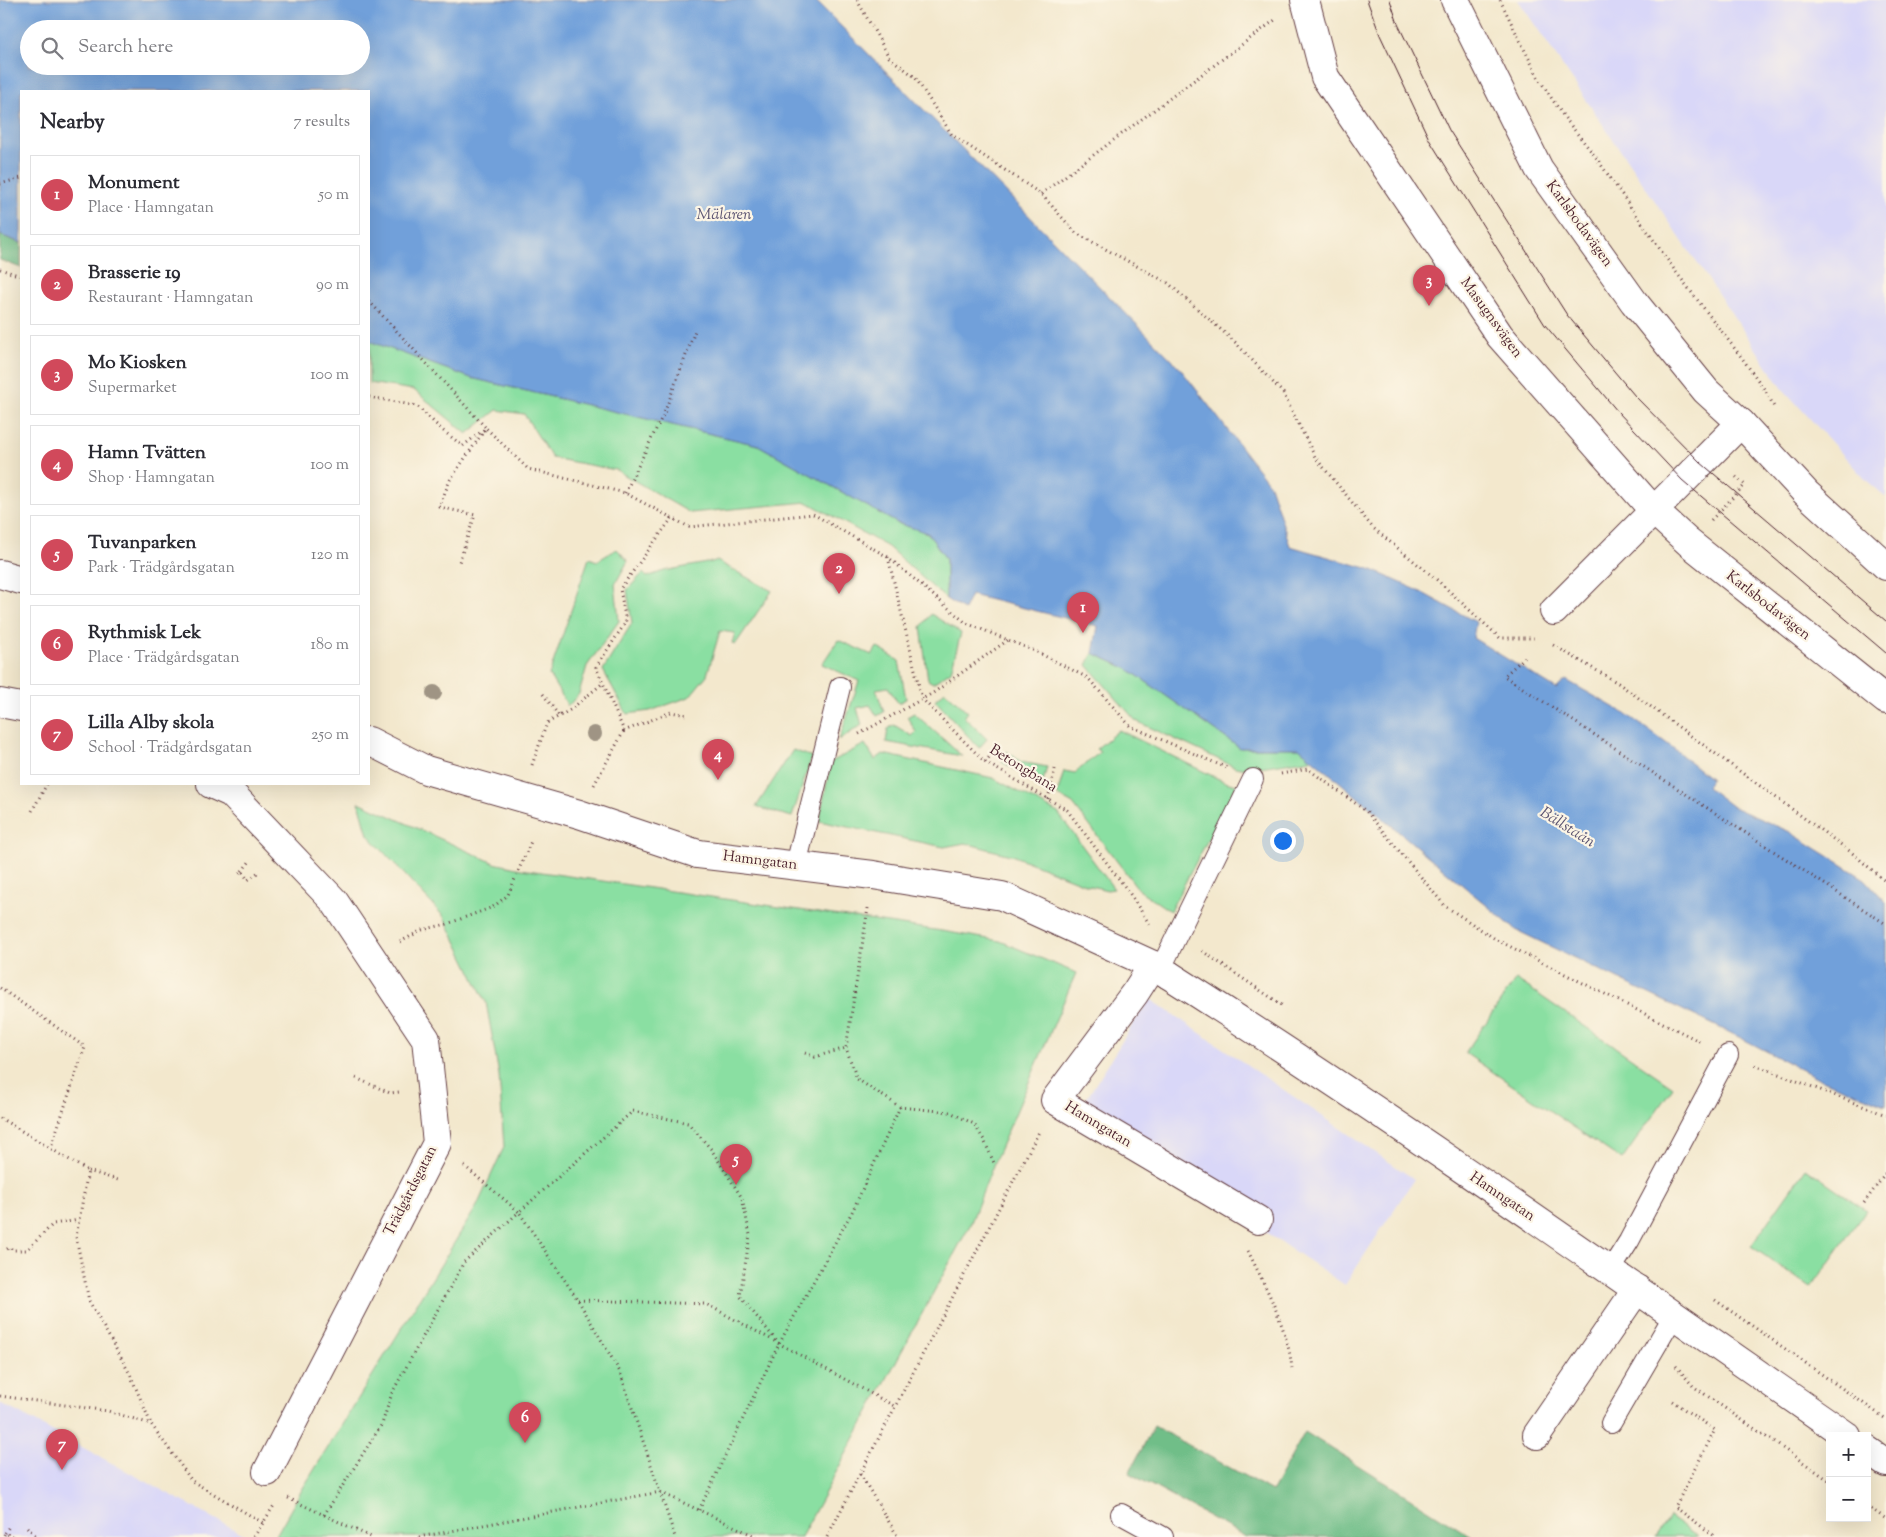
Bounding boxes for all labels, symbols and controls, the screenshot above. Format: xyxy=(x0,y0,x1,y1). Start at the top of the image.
search box xyxy=(20,20,370,75)
icon: search xyxy=(38,34,66,62)
text: Search here xyxy=(78,34,173,61)
text: Nearby xyxy=(40,108,105,138)
text: 7 results xyxy=(294,111,350,134)
text: Monument xyxy=(88,170,179,197)
street label: Karlsbodavägen xyxy=(1540,176,1618,272)
text: 1 xyxy=(54,184,60,207)
text: 50 m xyxy=(318,184,349,207)
text: Place · Hamngatan xyxy=(88,197,214,220)
water label: Mälaren xyxy=(697,204,752,227)
text: Brasserie 19 xyxy=(88,260,180,287)
pin: 3 xyxy=(1413,265,1445,306)
street label: Masugnsvägen xyxy=(1455,273,1527,363)
text: 2 xyxy=(53,274,61,297)
text: 90 m xyxy=(316,274,349,297)
text: Restaurant · Hamngatan xyxy=(88,287,254,310)
text: Mo Kiosken xyxy=(88,350,187,377)
text: 3 xyxy=(54,364,60,387)
text: 100 m xyxy=(310,364,349,387)
text: Supermarket xyxy=(88,377,177,400)
text: Hamn Tvätten xyxy=(88,440,206,467)
text: 4 xyxy=(53,454,61,477)
text: 100 m xyxy=(310,454,349,477)
text: Shop · Hamngatan xyxy=(88,467,215,490)
text: Tuvanparken xyxy=(88,530,197,557)
text: 5 xyxy=(54,544,60,567)
text: 120 m xyxy=(311,544,349,567)
pin: 2 xyxy=(823,553,855,594)
text: Park · Trädgårdsgatan xyxy=(88,557,235,580)
street label: Karlsbodavägen xyxy=(1721,566,1815,646)
pin: 1 xyxy=(1067,592,1099,633)
text: Rythmisk Lek xyxy=(88,620,201,647)
text: 6 xyxy=(53,634,61,657)
text: 180 m xyxy=(310,634,349,657)
text: Place · Trädgårdsgatan xyxy=(88,647,240,670)
text: Lilla Alby skola xyxy=(88,710,214,737)
text: 7 xyxy=(53,724,61,747)
text: 250 m xyxy=(311,724,349,747)
text: School · Trädgårdsgatan xyxy=(88,737,252,760)
pin: 4 xyxy=(702,739,734,780)
street label: Betongbana xyxy=(985,740,1061,798)
water label: Bällstaån xyxy=(1535,802,1600,854)
your location xyxy=(1270,828,1296,854)
street label: Hamngatan xyxy=(722,846,799,876)
street label: Hamngatan xyxy=(1060,1097,1136,1153)
street label: Trädgårdsgatan xyxy=(379,1142,443,1240)
pin: 5 xyxy=(720,1144,752,1185)
street label: Hamngatan xyxy=(1465,1167,1539,1227)
pin: 6 xyxy=(509,1402,541,1443)
pin: 7 xyxy=(46,1429,78,1470)
map controls xyxy=(1826,1432,1871,1522)
button: + xyxy=(1826,1432,1871,1477)
button: − xyxy=(1826,1477,1871,1522)

